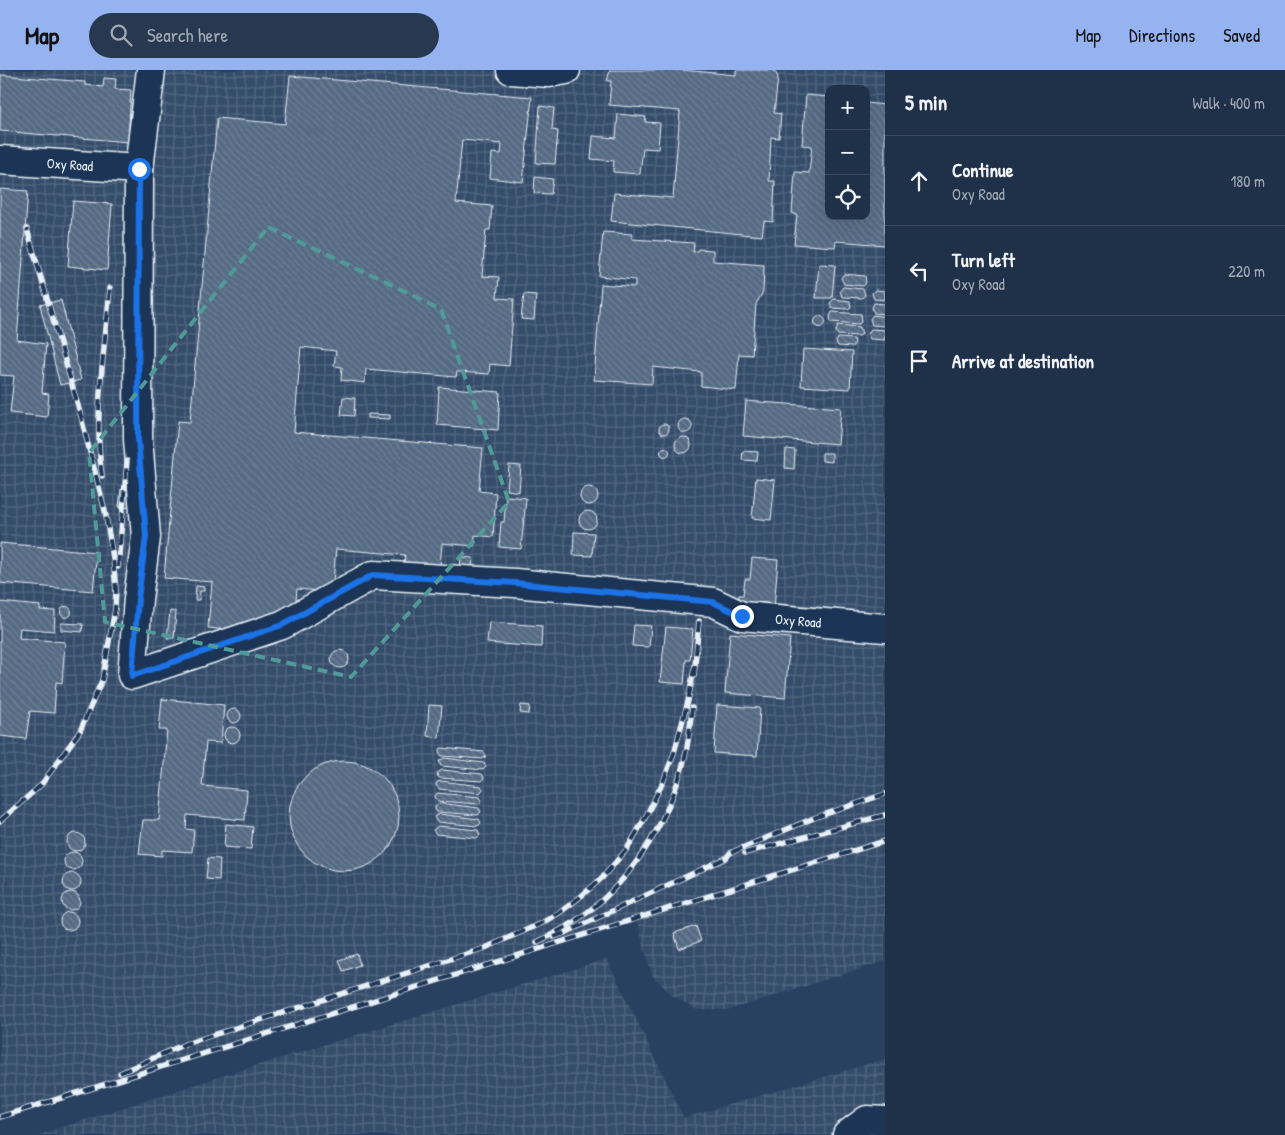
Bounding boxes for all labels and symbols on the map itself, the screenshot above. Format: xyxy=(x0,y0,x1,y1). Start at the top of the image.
street label: Oxy Road xyxy=(46,153,94,175)
route start xyxy=(128,158,151,181)
route end xyxy=(731,605,754,628)
street label: Oxy Road xyxy=(774,609,823,632)

